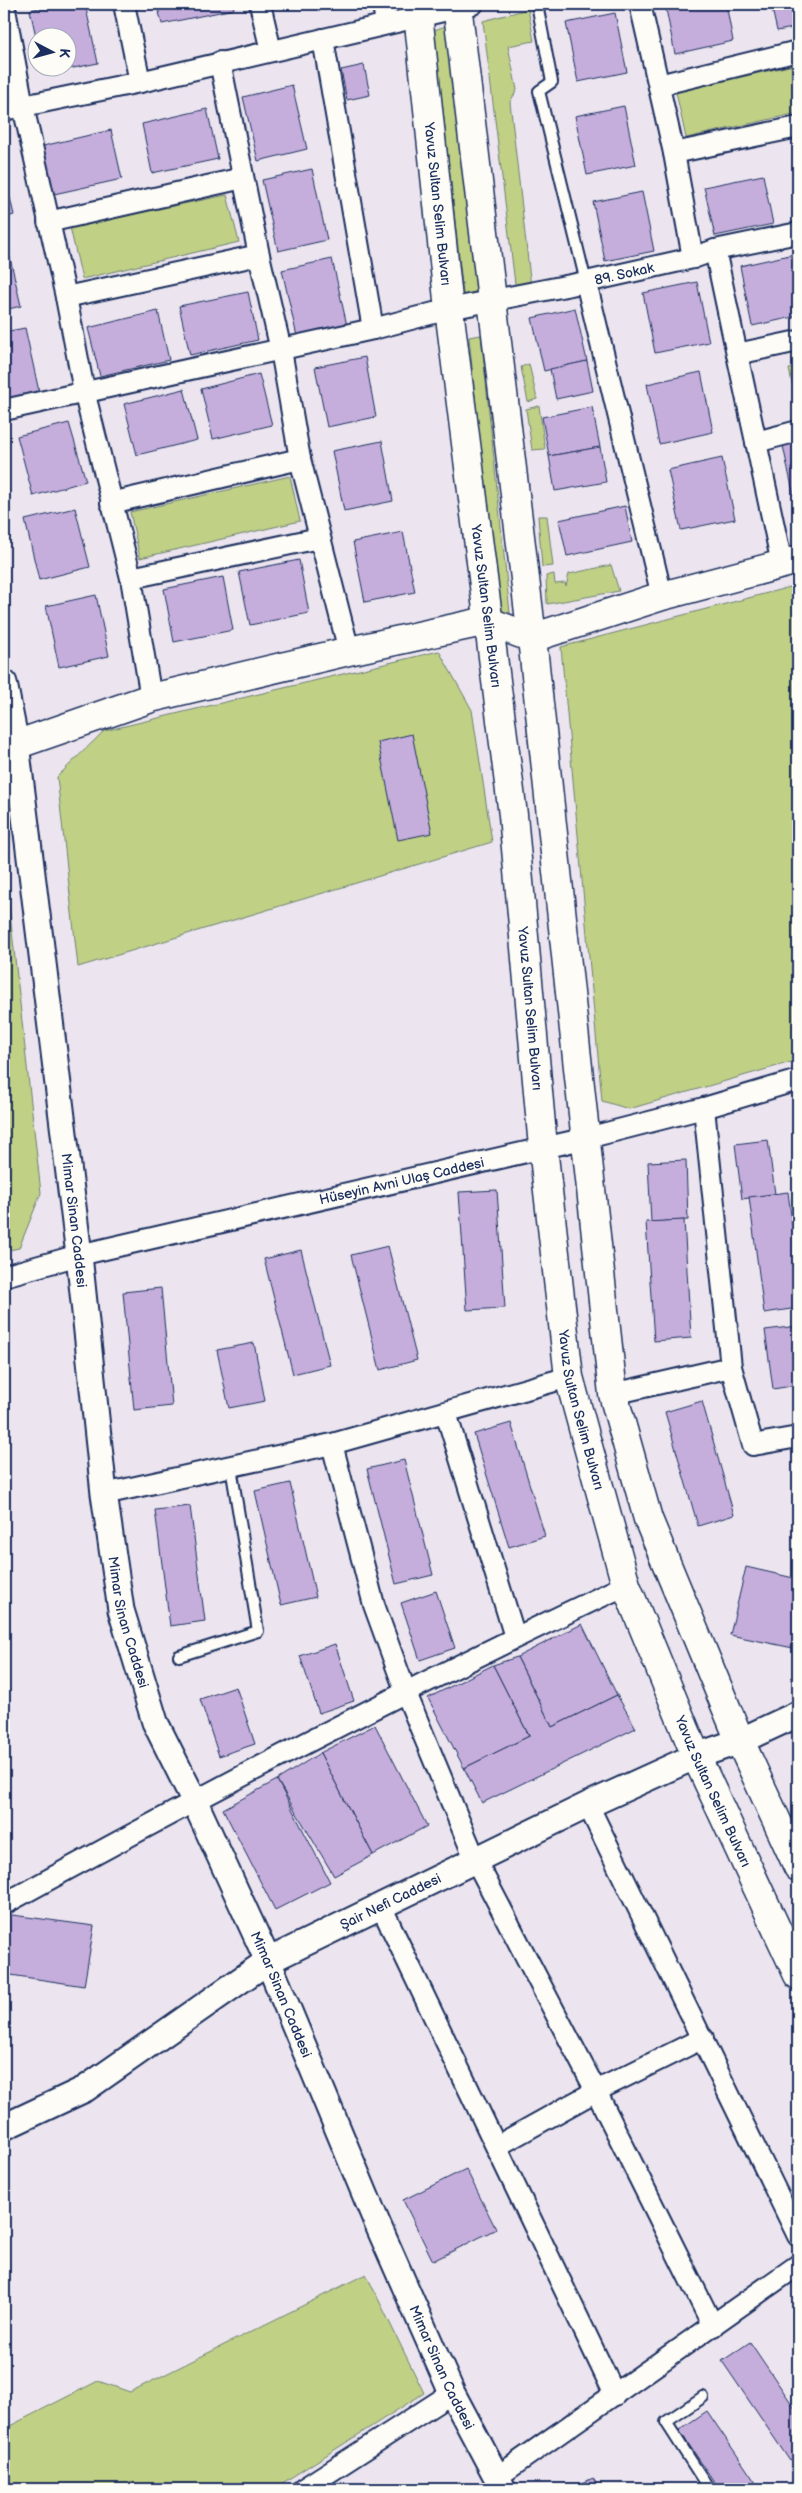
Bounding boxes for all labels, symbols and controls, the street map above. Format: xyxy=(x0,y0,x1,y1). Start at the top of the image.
north arrow xyxy=(28,28,78,78)
text: K xyxy=(55,48,73,59)
street label: Yavuz Sultan Selim Bulvarı xyxy=(421,120,455,287)
street label: 89. Sokak xyxy=(593,259,655,288)
street label: Yavuz Sultan Selim Bulvarı xyxy=(468,522,505,689)
street label: Yavuz Sultan Selim Bulvarı xyxy=(515,925,546,1091)
street label: Mimar Sinan Caddesi xyxy=(58,1152,91,1288)
street label: Hüseyin Avni Ulaş Caddesi xyxy=(317,1153,486,1208)
street label: Yavuz Sultan Selim Bulvarı xyxy=(555,1328,608,1492)
street label: Mimar Sinan Caddesi xyxy=(105,1555,153,1690)
street label: Yavuz Sultan Selim Bulvarı xyxy=(671,1712,755,1869)
street label: Şair Nefi Caddesi xyxy=(337,1869,444,1933)
street label: Mimar Sinan Caddesi xyxy=(247,1929,316,2060)
street label: Mimar Sinan Caddesi xyxy=(406,2302,478,2432)

